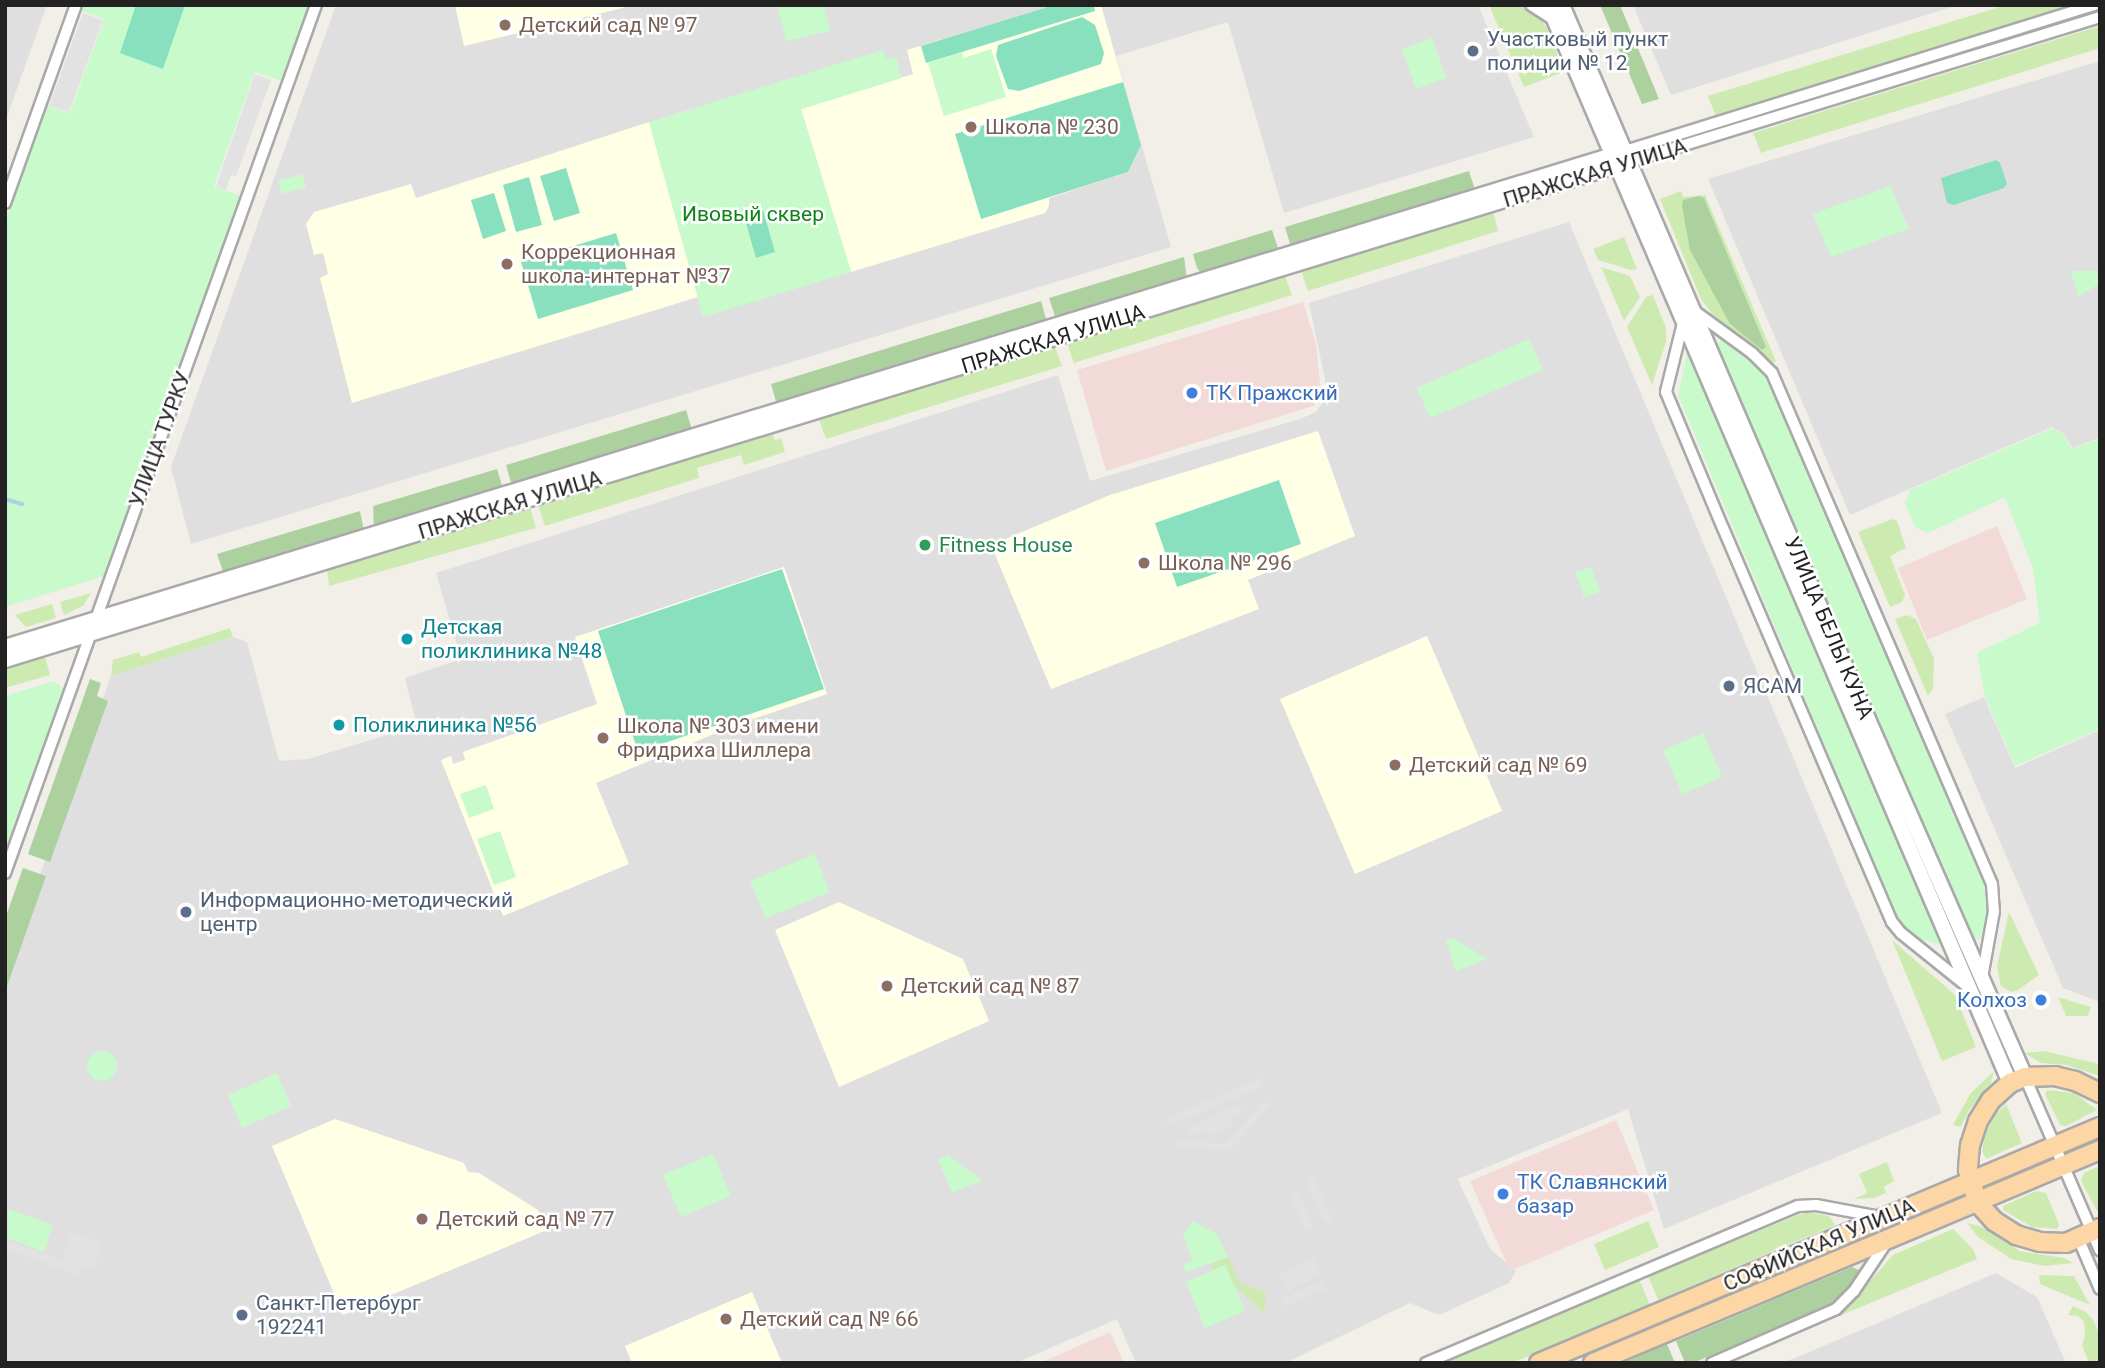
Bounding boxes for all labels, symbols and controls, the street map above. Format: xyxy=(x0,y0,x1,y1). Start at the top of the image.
place label: Детский сад № 97 xyxy=(519,12,698,38)
marker: Детский сад № 97 xyxy=(497,17,513,33)
place label: Участковый пункт полиции № 12 xyxy=(1487,26,1668,76)
marker: Участковый пункт полиции № 12 xyxy=(1465,43,1481,59)
place label: Школа № 230 xyxy=(985,114,1119,140)
marker: Школа № 230 xyxy=(963,119,979,135)
street label: ПРАЖСКАЯ УЛИЦА xyxy=(1500,133,1690,213)
park label: Ивовый сквер xyxy=(682,201,824,227)
place label: Коррекционная школа-интернат №37 xyxy=(521,239,731,289)
marker: Коррекционная школа-интернат №37 xyxy=(499,256,515,272)
street label: ПРАЖСКАЯ УЛИЦА xyxy=(958,299,1148,379)
street label: УЛИЦА ТУРКУ xyxy=(124,368,196,510)
place label: ТК Пражский xyxy=(1206,380,1338,406)
marker: ТК Пражский xyxy=(1184,385,1200,401)
street label: ПРАЖСКАЯ УЛИЦА xyxy=(415,465,605,545)
place label: Fitness House xyxy=(939,532,1073,558)
street label: УЛИЦА БЕЛЫ КУНА xyxy=(1779,533,1879,723)
marker: Fitness House xyxy=(917,537,933,553)
place label: Школа № 296 xyxy=(1158,550,1292,576)
marker: Школа № 296 xyxy=(1136,555,1152,571)
place label: Детская поликлиника №48 xyxy=(421,614,602,664)
marker: Детская поликлиника №48 xyxy=(399,631,415,647)
place label: ЯСАМ xyxy=(1743,673,1802,699)
marker: ЯСАМ xyxy=(1721,678,1737,694)
place label: Поликлиника №56 xyxy=(353,712,537,738)
place label: Школа № 303 имени Фридриха Шиллера xyxy=(617,713,819,763)
marker: Поликлиника №56 xyxy=(331,717,347,733)
marker: Школа № 303 имени Фридриха Шиллера xyxy=(595,730,611,746)
place label: Детский сад № 69 xyxy=(1409,752,1588,778)
marker: Детский сад № 69 xyxy=(1387,757,1403,773)
place label: Информационно-методический центр xyxy=(200,887,513,937)
marker: Информационно-методический центр xyxy=(178,904,194,920)
place label: Детский сад № 87 xyxy=(901,973,1080,999)
marker: Детский сад № 87 xyxy=(879,978,895,994)
place label: Колхоз xyxy=(1957,987,2027,1013)
marker: Колхоз xyxy=(2033,992,2049,1008)
place label: ТК Славянский базар xyxy=(1517,1169,1668,1219)
marker: ТК Славянский базар xyxy=(1495,1186,1511,1202)
street label: СОФИЙСКАЯ УЛИЦА xyxy=(1720,1193,1918,1297)
place label: Детский сад № 77 xyxy=(436,1206,615,1232)
marker: Детский сад № 77 xyxy=(414,1211,430,1227)
place label: Санкт-Петербург 192241 xyxy=(256,1290,421,1340)
place label: Детский сад № 66 xyxy=(740,1306,919,1332)
marker: Санкт-Петербург 192241 xyxy=(234,1307,250,1323)
marker: Детский сад № 66 xyxy=(718,1311,734,1327)

